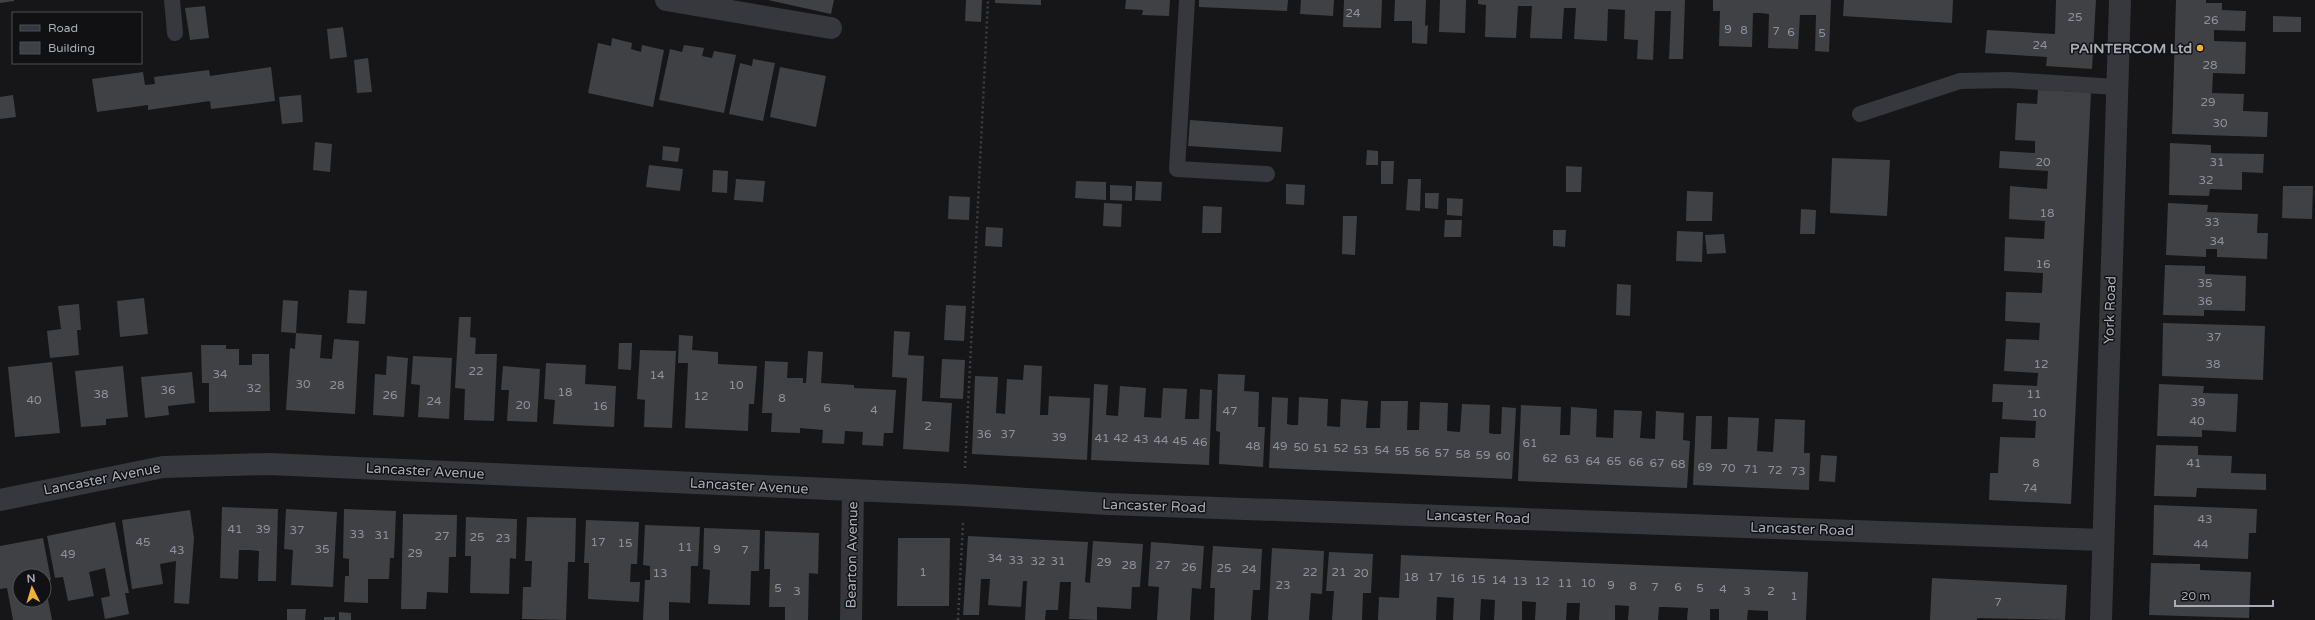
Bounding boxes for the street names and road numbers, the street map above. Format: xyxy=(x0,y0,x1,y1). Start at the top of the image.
street label: York Road xyxy=(2100,276,2120,344)
street label: Lancaster Avenue xyxy=(42,459,162,499)
street label: Lancaster Avenue xyxy=(365,459,485,483)
street label: Lancaster Avenue xyxy=(689,474,809,498)
street label: Lancaster Road xyxy=(1102,496,1206,516)
street label: Bearton Avenue xyxy=(843,501,861,609)
street label: Lancaster Road xyxy=(1426,507,1530,527)
street label: Lancaster Road xyxy=(1750,519,1854,539)

